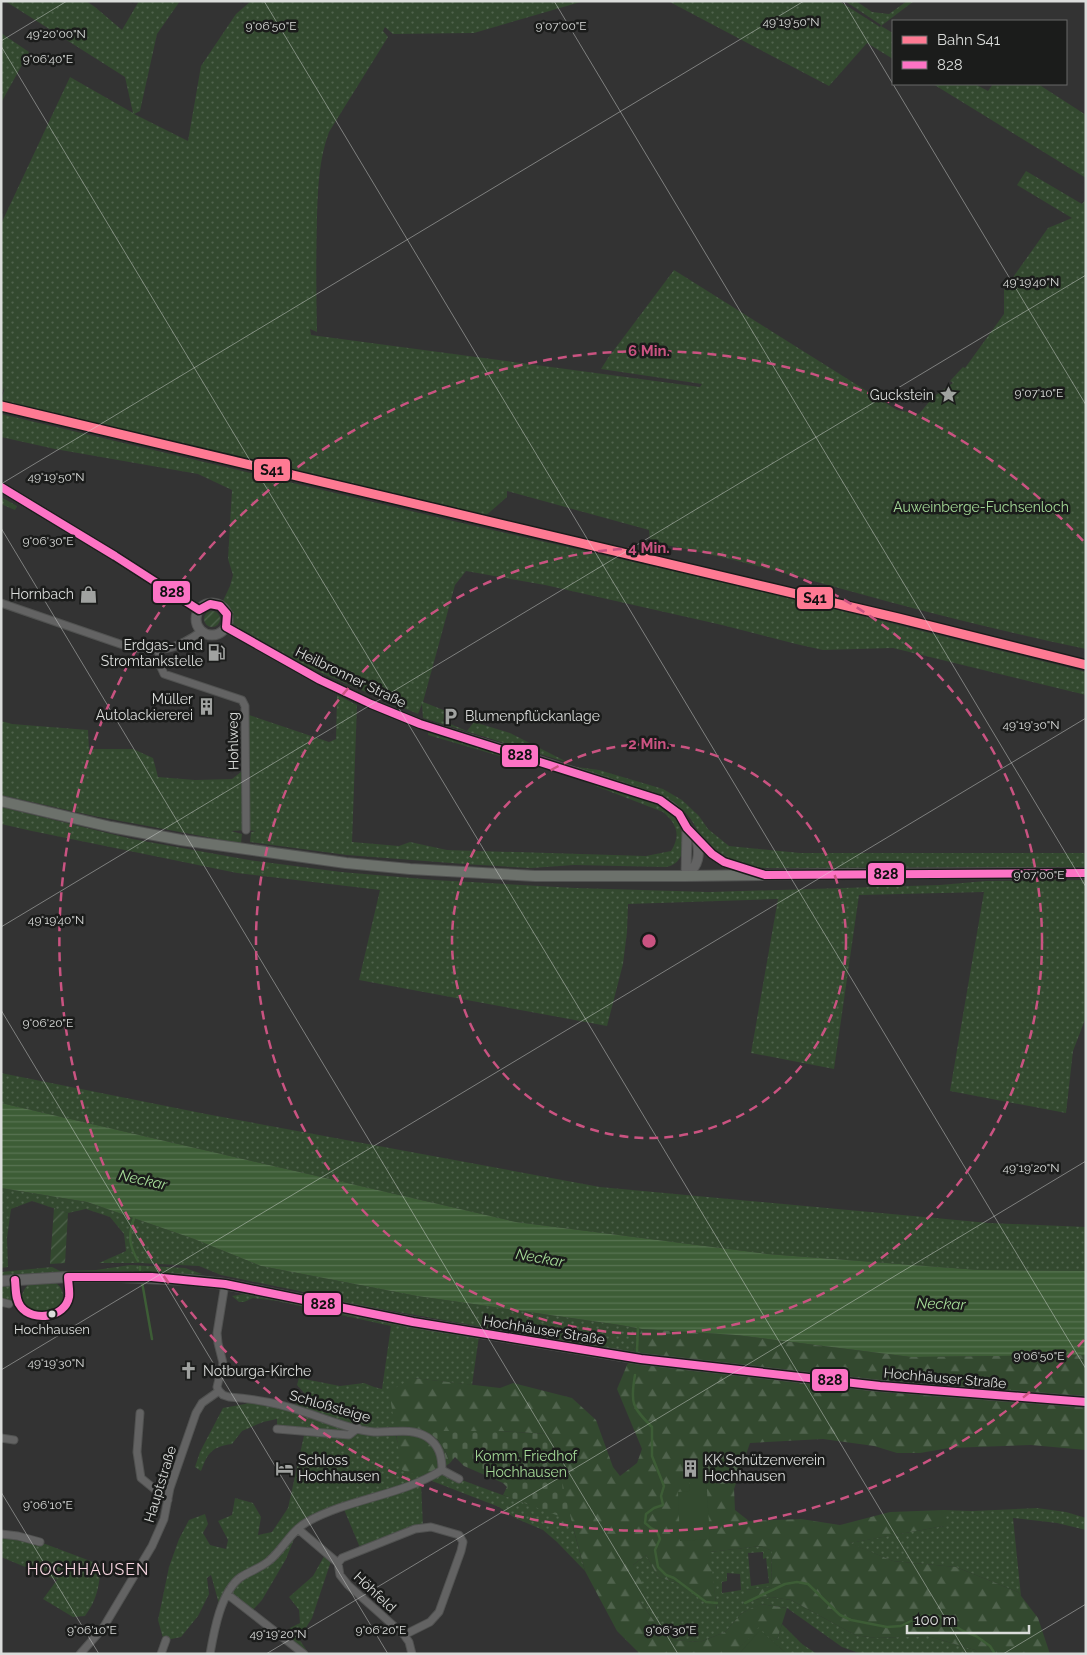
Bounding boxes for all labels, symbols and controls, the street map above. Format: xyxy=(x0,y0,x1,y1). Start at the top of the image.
text: 49°19'50"N xyxy=(762,15,820,29)
text: 9°06'50"E xyxy=(246,19,296,33)
text: 9°07'00"E xyxy=(535,19,587,33)
legend xyxy=(892,20,1067,85)
text: 49°20'00"N xyxy=(26,27,86,41)
text: Bahn S41 xyxy=(937,31,1001,49)
text: 9°06'40"E xyxy=(23,52,73,66)
text: 828 xyxy=(937,56,963,74)
text: 49°19'40"N xyxy=(1003,275,1059,289)
text: 6 Min. xyxy=(628,342,670,360)
place icon: Guckstein xyxy=(938,385,958,405)
text: 9°07'10"E xyxy=(1015,386,1063,400)
place label: Guckstein xyxy=(870,387,934,403)
line badge: S41 xyxy=(253,458,291,482)
text: S41 xyxy=(260,462,284,478)
text: 49°19'50"N xyxy=(27,470,85,484)
park label: Auweinberge-Fuchsenloch xyxy=(893,499,1069,515)
text: 9°06'30"E xyxy=(23,534,73,548)
text: 4 Min. xyxy=(628,539,670,557)
line badge: 828 xyxy=(152,580,191,604)
shop icon: Hornbach xyxy=(78,584,98,604)
text: 828 xyxy=(160,584,184,600)
place label: Hornbach xyxy=(10,586,74,602)
line badge: S41 xyxy=(796,586,834,610)
text: S41 xyxy=(803,590,827,606)
place label: Erdgas- und Stromtankstelle xyxy=(101,637,203,669)
fuel station icon: Erdgas- und Stromtankstelle xyxy=(207,643,227,663)
street label: Heilbronner Straße xyxy=(293,643,409,711)
place label: Müller Autolackiererei xyxy=(96,691,193,723)
building icon: Müller Autolackiererei xyxy=(197,697,217,717)
parking icon: Blumenpflückanlage xyxy=(441,706,461,726)
place label: Blumenpflückanlage xyxy=(465,708,600,724)
street label: Hohlweg xyxy=(224,712,242,770)
text: 49°19'30"N xyxy=(1002,718,1060,732)
text: 2 Min. xyxy=(628,735,670,753)
line badge: 828 xyxy=(501,744,539,768)
text: 828 xyxy=(508,747,532,763)
line badge: 828 xyxy=(867,862,905,886)
text: 828 xyxy=(874,866,898,882)
text: 9°07'00"E xyxy=(1013,868,1065,882)
text: 49°19'40"N xyxy=(28,913,84,927)
centre of rings xyxy=(640,932,658,950)
text: 9°06'20"E xyxy=(23,1016,73,1030)
text: 49°19'20"N xyxy=(1003,1161,1059,1175)
water label: Neckar xyxy=(117,1166,170,1194)
water label: Neckar xyxy=(514,1245,567,1271)
line badge: 828 xyxy=(303,1292,342,1316)
water label: Neckar xyxy=(916,1294,967,1314)
text: 828 xyxy=(311,1296,335,1312)
marker: Hochhausen xyxy=(47,1309,57,1319)
street label: Hochhäuser Straße xyxy=(482,1312,606,1348)
place label: Hochhausen xyxy=(14,1322,90,1337)
text: 9°06'50"E xyxy=(1014,1349,1064,1363)
text: 49°19'30"N xyxy=(27,1356,85,1370)
church icon: Notburga-Kirche xyxy=(179,1361,199,1381)
place label: Notburga-Kirche xyxy=(203,1363,311,1379)
street label: Hochhäuser Straße xyxy=(883,1365,1007,1391)
line badge: 828 xyxy=(811,1368,849,1392)
text: 828 xyxy=(818,1372,842,1388)
street label: Schloßsteige xyxy=(288,1387,372,1425)
street label: Hauptstraße xyxy=(141,1444,179,1524)
park label: Komm. Friedhof Hochhausen xyxy=(475,1448,579,1480)
place label: Schloss Hochhausen xyxy=(298,1452,380,1484)
place label: KK Schützenverein Hochhausen xyxy=(704,1452,825,1484)
hotel icon: Schloss Hochhausen xyxy=(274,1458,294,1478)
building icon: KK Schützenverein Hochhausen xyxy=(680,1458,700,1478)
text: 9°06'10"E xyxy=(23,1498,73,1512)
district label: HOCHHAUSEN xyxy=(27,1560,149,1579)
street label: Höhfeld xyxy=(351,1568,399,1616)
scale bar xyxy=(907,1602,1030,1634)
text: 100 m xyxy=(914,1611,956,1629)
text: 9°06'10"E xyxy=(67,1623,117,1637)
text: 9°06'20"E xyxy=(356,1623,406,1637)
text: 9°06'30"E xyxy=(646,1623,696,1637)
text: 49°19'20"N xyxy=(250,1627,306,1641)

